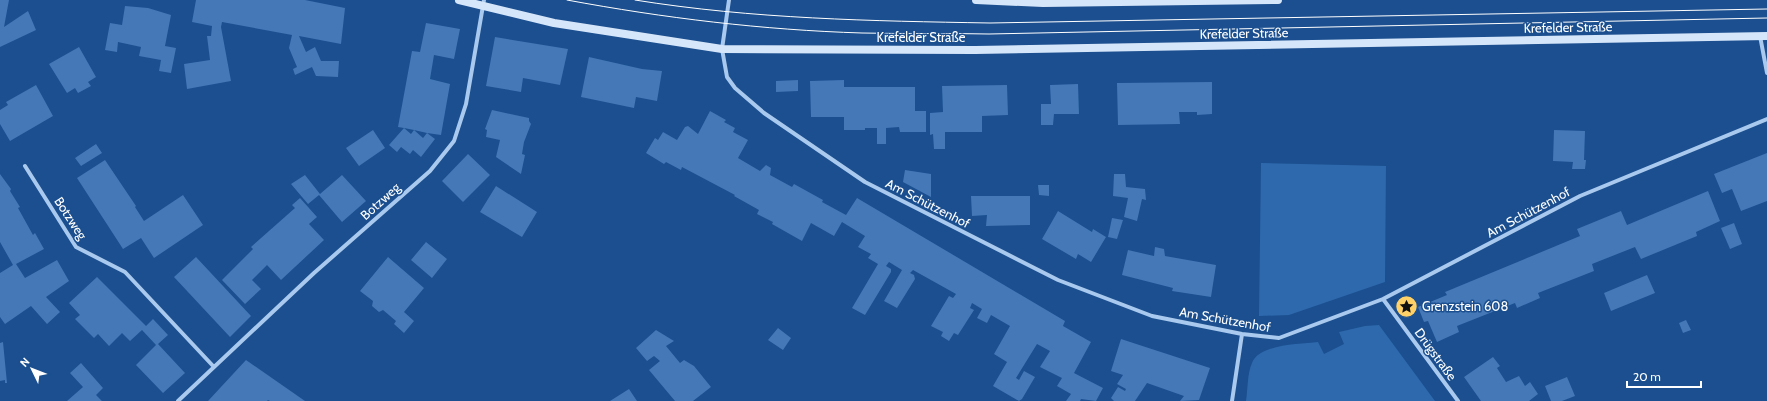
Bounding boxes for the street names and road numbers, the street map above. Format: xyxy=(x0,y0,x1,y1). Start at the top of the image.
street label: Krefelder Straße xyxy=(1523,18,1613,36)
street label: Krefelder Straße xyxy=(1199,24,1289,42)
street label: Krefelder Straße xyxy=(877,29,966,45)
street label: Am Schützenhof xyxy=(883,175,973,231)
street label: Botzweg xyxy=(357,179,404,223)
street label: Am Schützenhof xyxy=(1483,183,1573,241)
street label: Botzweg xyxy=(51,194,91,243)
street label: Am Schützenhof xyxy=(1178,303,1273,335)
street label: Drügstraße xyxy=(1412,325,1461,384)

